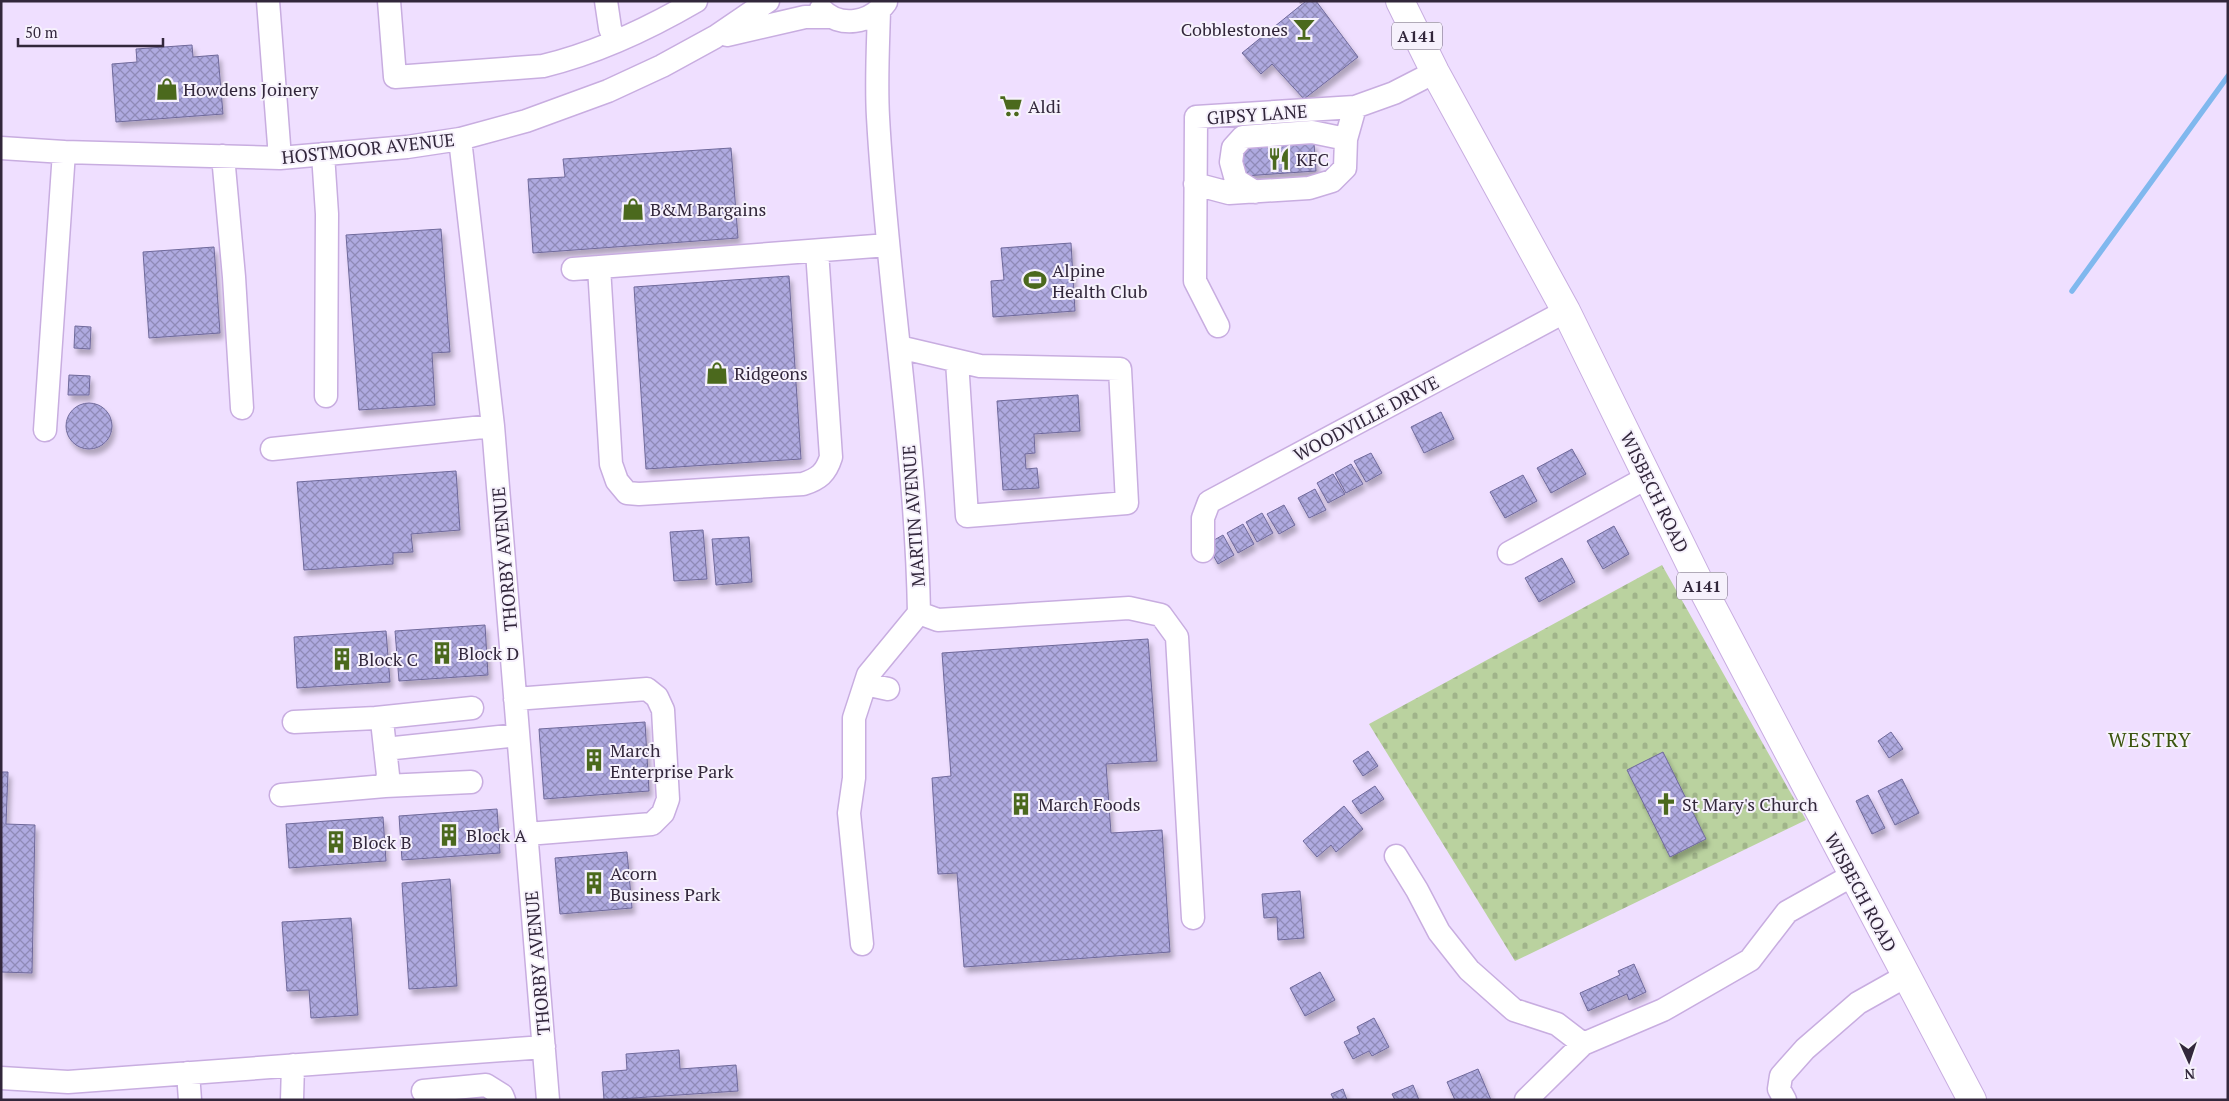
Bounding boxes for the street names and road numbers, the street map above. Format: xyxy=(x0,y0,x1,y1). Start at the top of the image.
road number: A141 xyxy=(1392,22,1442,50)
street label: GIPSY LANE xyxy=(1206,99,1308,129)
street label: HOSTMOOR AVENUE xyxy=(280,127,456,169)
street label: WOODVILLE DRIVE xyxy=(1289,369,1443,467)
street label: WISBECH ROAD xyxy=(1615,428,1695,556)
street label: MARTIN AVENUE xyxy=(896,444,930,588)
street label: THORBY AVENUE xyxy=(486,486,522,632)
road number: A141 xyxy=(1677,572,1727,600)
street label: WISBECH ROAD xyxy=(1819,828,1903,956)
street label: THORBY AVENUE xyxy=(519,890,555,1036)

